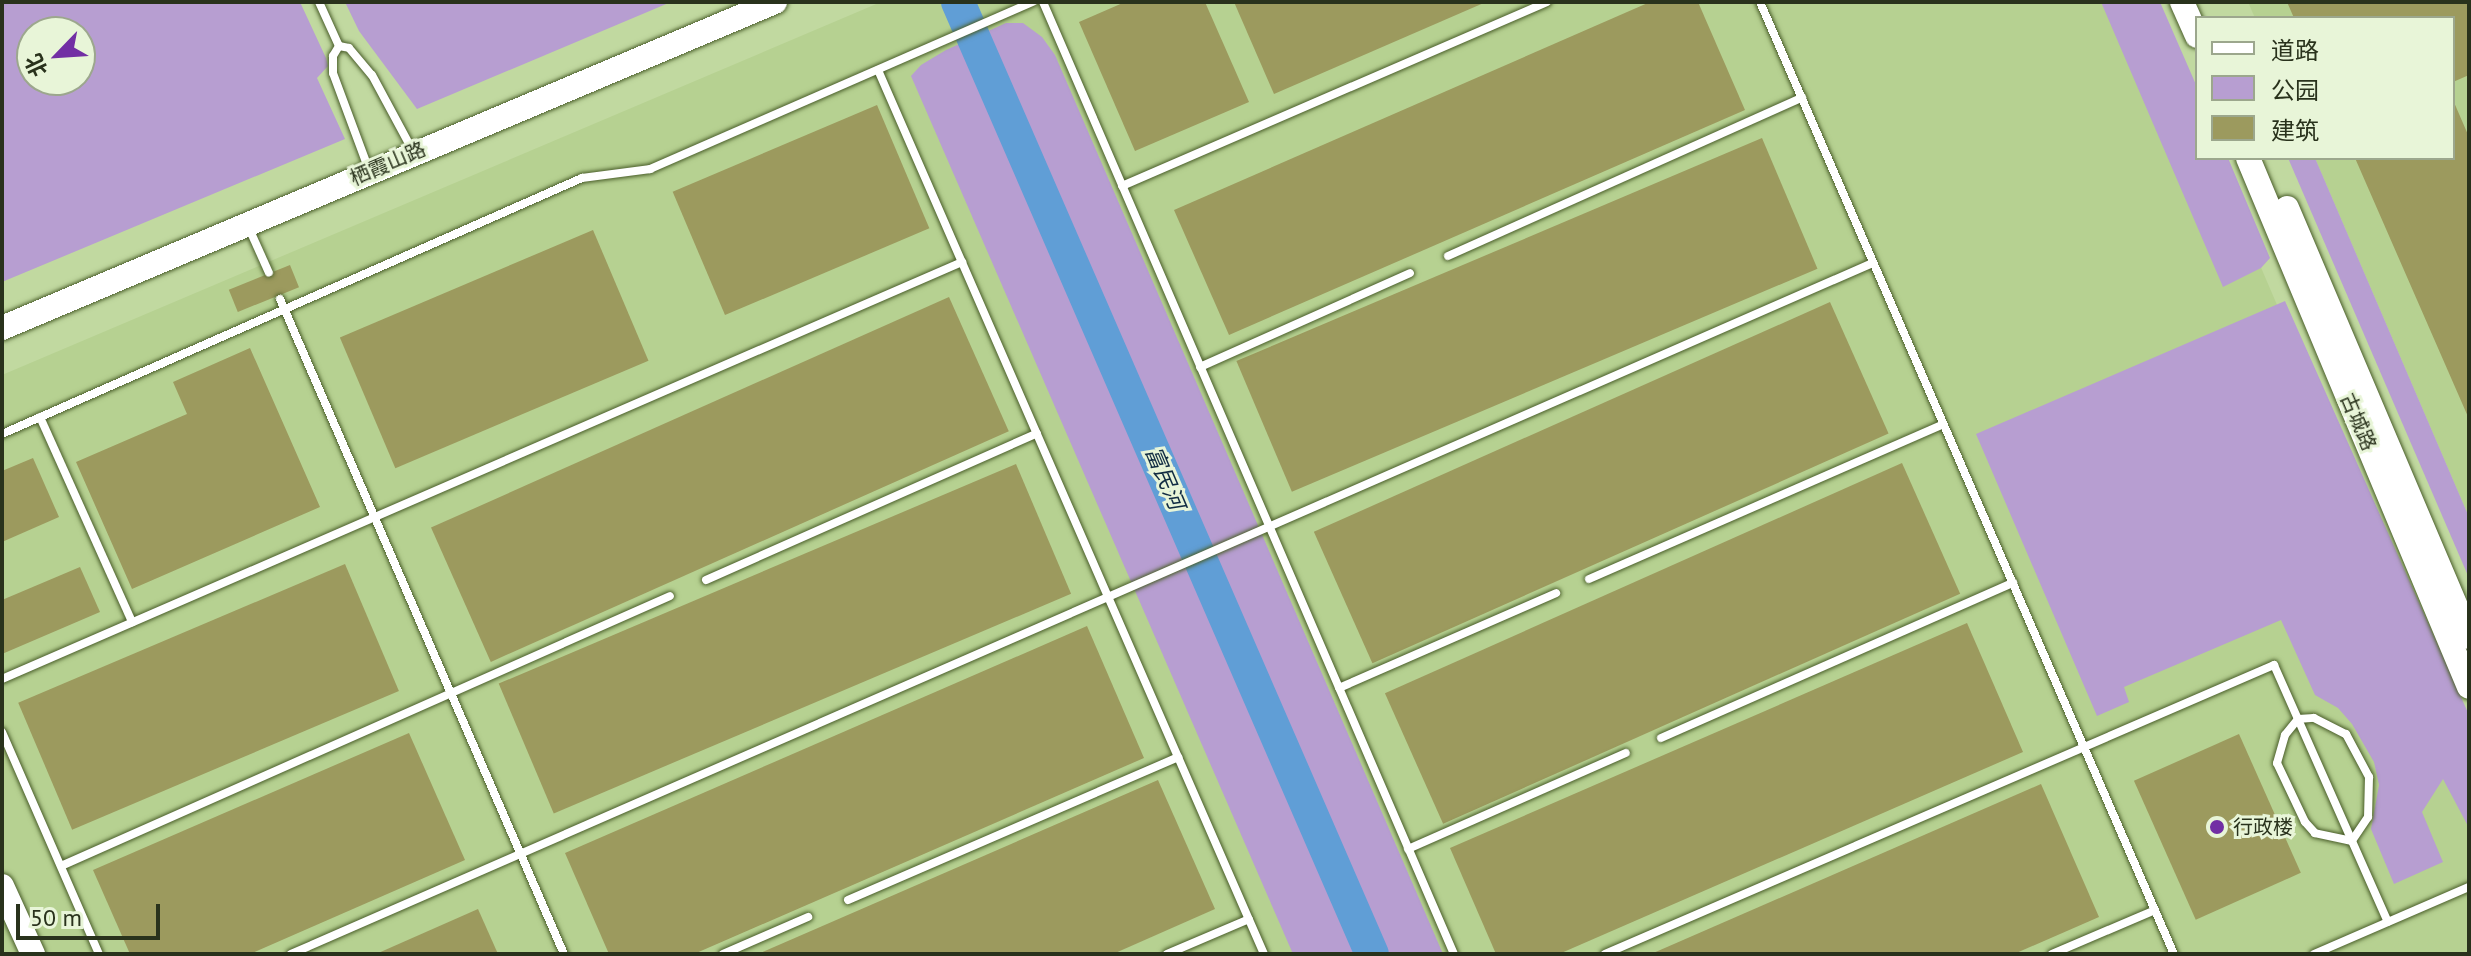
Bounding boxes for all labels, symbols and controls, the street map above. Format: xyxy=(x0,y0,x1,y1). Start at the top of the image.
north arrow xyxy=(16,16,96,96)
legend xyxy=(2195,16,2455,160)
text: 道路 xyxy=(2271,35,2319,66)
text: 北 xyxy=(19,49,53,81)
text: 公园 xyxy=(2271,75,2319,106)
text: 建筑 xyxy=(2271,115,2319,146)
street label: 栖霞山路 xyxy=(346,137,430,191)
street label: 古城路 xyxy=(2335,390,2381,454)
water label: 富民河 xyxy=(1140,442,1190,514)
place label: 行政楼 xyxy=(2233,815,2293,839)
marker: 行政楼 xyxy=(2208,818,2226,836)
scale bar xyxy=(20,888,164,938)
text: 50 m xyxy=(30,902,82,933)

